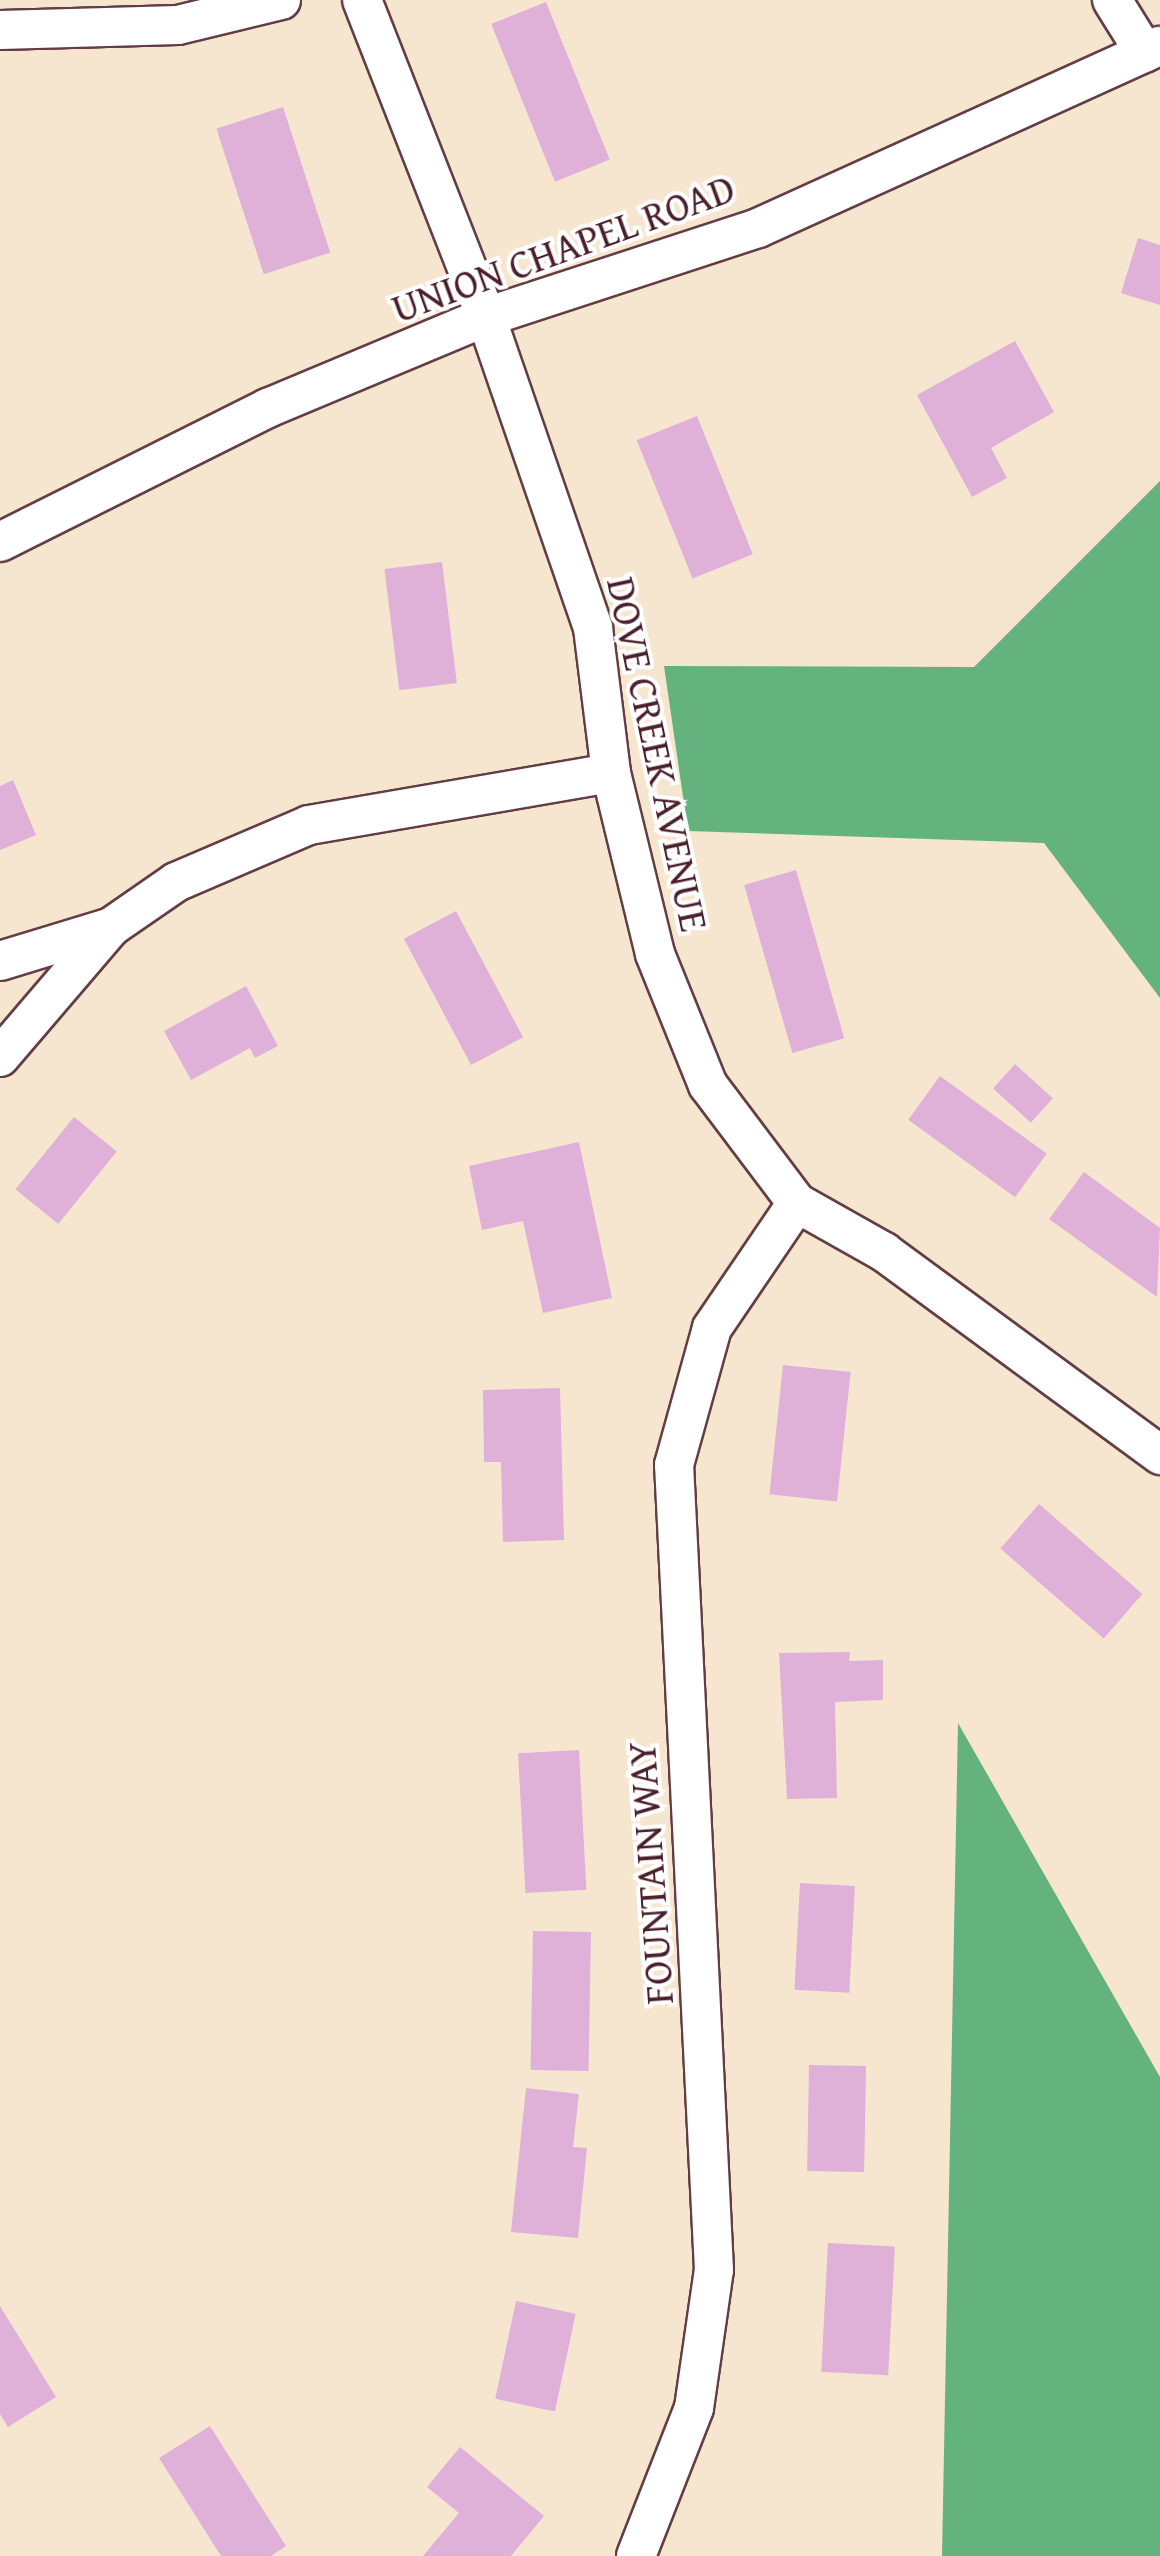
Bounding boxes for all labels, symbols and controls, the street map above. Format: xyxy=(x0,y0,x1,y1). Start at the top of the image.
street label: UNION CHAPEL ROAD xyxy=(385,164,741,332)
street label: DOVE CREEK AVENUE xyxy=(597,573,719,935)
street label: FOUNTAIN WAY xyxy=(617,1740,683,2006)

